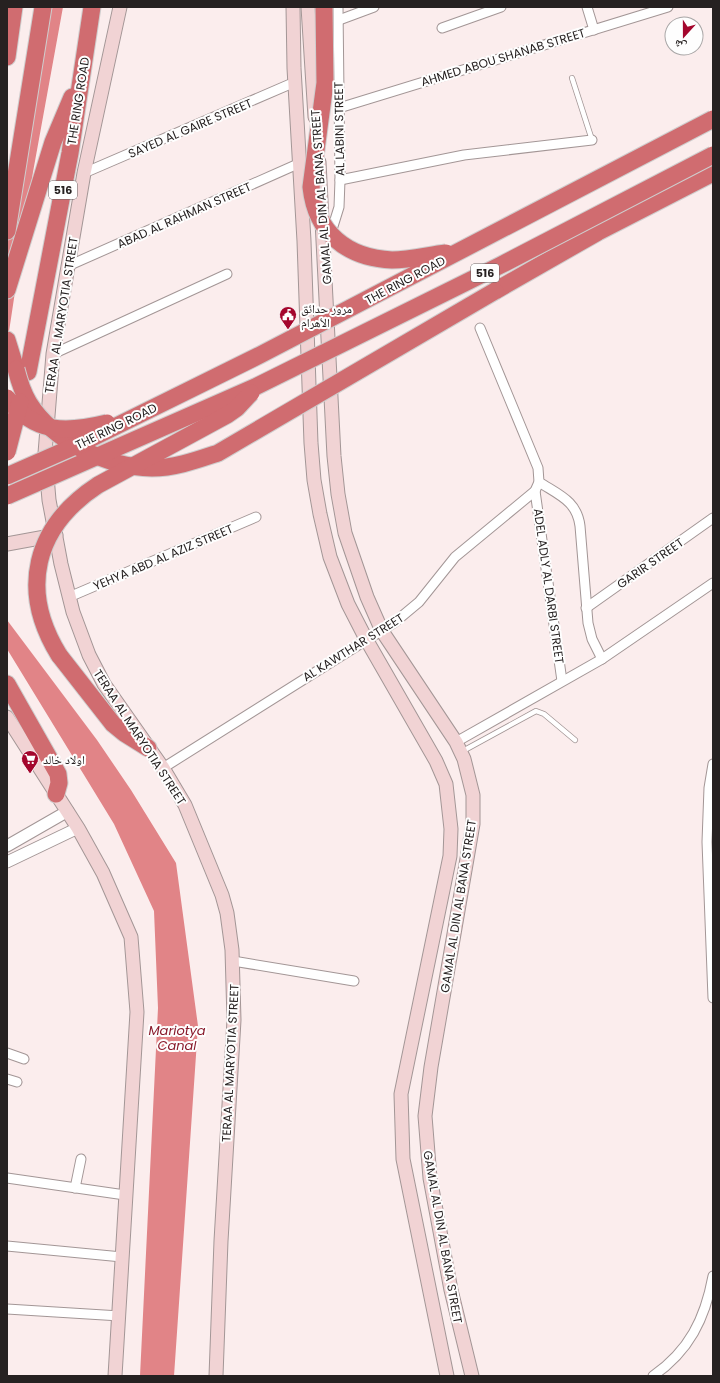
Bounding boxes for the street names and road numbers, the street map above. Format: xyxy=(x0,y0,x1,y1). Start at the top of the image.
street label: AHMED ABOU SHANAB STREET xyxy=(419,24,588,90)
street label: THE RING ROAD xyxy=(63,56,93,146)
street label: AL LABINI STREET xyxy=(330,81,348,176)
street label: SAYED AL GAIRE STREET xyxy=(125,94,255,162)
street label: GAMAL AL DIN AL BANA STREET xyxy=(306,109,336,285)
street label: ABAD AL RAHMAN STREET xyxy=(114,178,254,252)
road number: 516 xyxy=(49,181,77,199)
street label: TERAA AL MARYOTIA STREET xyxy=(40,235,82,395)
street label: THE RING ROAD xyxy=(362,252,448,308)
road number: 516 xyxy=(471,264,499,282)
street label: THE RING ROAD xyxy=(72,399,160,453)
street label: ADEL ADLY AL DARBI STREET xyxy=(530,507,568,665)
street label: YEHYA ABD AL AZIZ STREET xyxy=(91,520,236,594)
street label: GARIR STREET xyxy=(613,533,687,592)
street label: AL KAWTHAR STREET xyxy=(299,609,407,685)
street label: TERAA AL MARYOTIA STREET xyxy=(90,666,191,808)
street label: GAMAL AL DIN AL BANA STREET xyxy=(436,818,480,994)
street label: TERAA AL MARYOTIA STREET xyxy=(217,983,243,1143)
street label: GAMAL AL DIN AL BANA STREET xyxy=(419,1149,467,1325)

